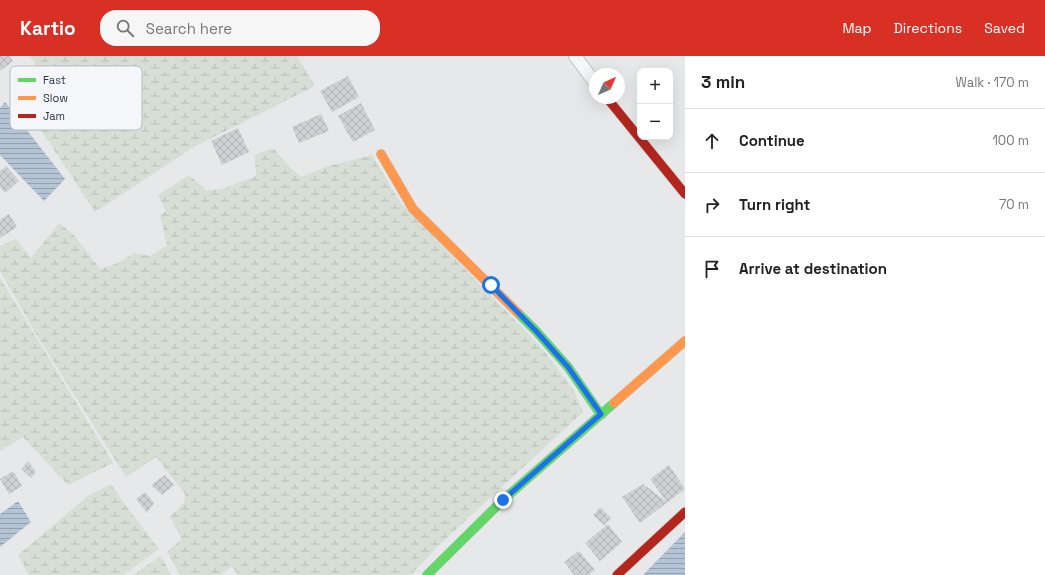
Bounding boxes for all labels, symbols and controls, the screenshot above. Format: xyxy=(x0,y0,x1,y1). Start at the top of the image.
search box xyxy=(100,10,380,46)
text: Kartio xyxy=(20,16,76,41)
icon: search xyxy=(114,17,136,39)
text: Search here xyxy=(146,19,232,38)
text: Map xyxy=(842,19,872,37)
text: Directions xyxy=(894,19,962,37)
text: Saved xyxy=(984,19,1025,37)
legend xyxy=(10,66,142,130)
north arrow xyxy=(589,68,625,104)
map controls xyxy=(637,68,673,140)
button: + xyxy=(637,68,673,104)
text: 3 min xyxy=(701,71,745,93)
text: Fast xyxy=(43,73,66,87)
text: Walk · 170 m xyxy=(955,74,1029,91)
text: Slow xyxy=(43,91,68,105)
button: − xyxy=(637,104,673,140)
text: Jam xyxy=(43,109,65,123)
icon: ahead xyxy=(701,130,723,152)
text: Continue xyxy=(739,131,805,150)
text: 100 m xyxy=(992,132,1029,149)
icon: right xyxy=(701,194,723,216)
text: Turn right xyxy=(739,195,810,214)
text: 70 m xyxy=(999,196,1029,213)
icon: arrive xyxy=(701,258,723,280)
text: Arrive at destination xyxy=(739,259,887,278)
route start xyxy=(482,276,500,294)
route end xyxy=(494,491,512,509)

